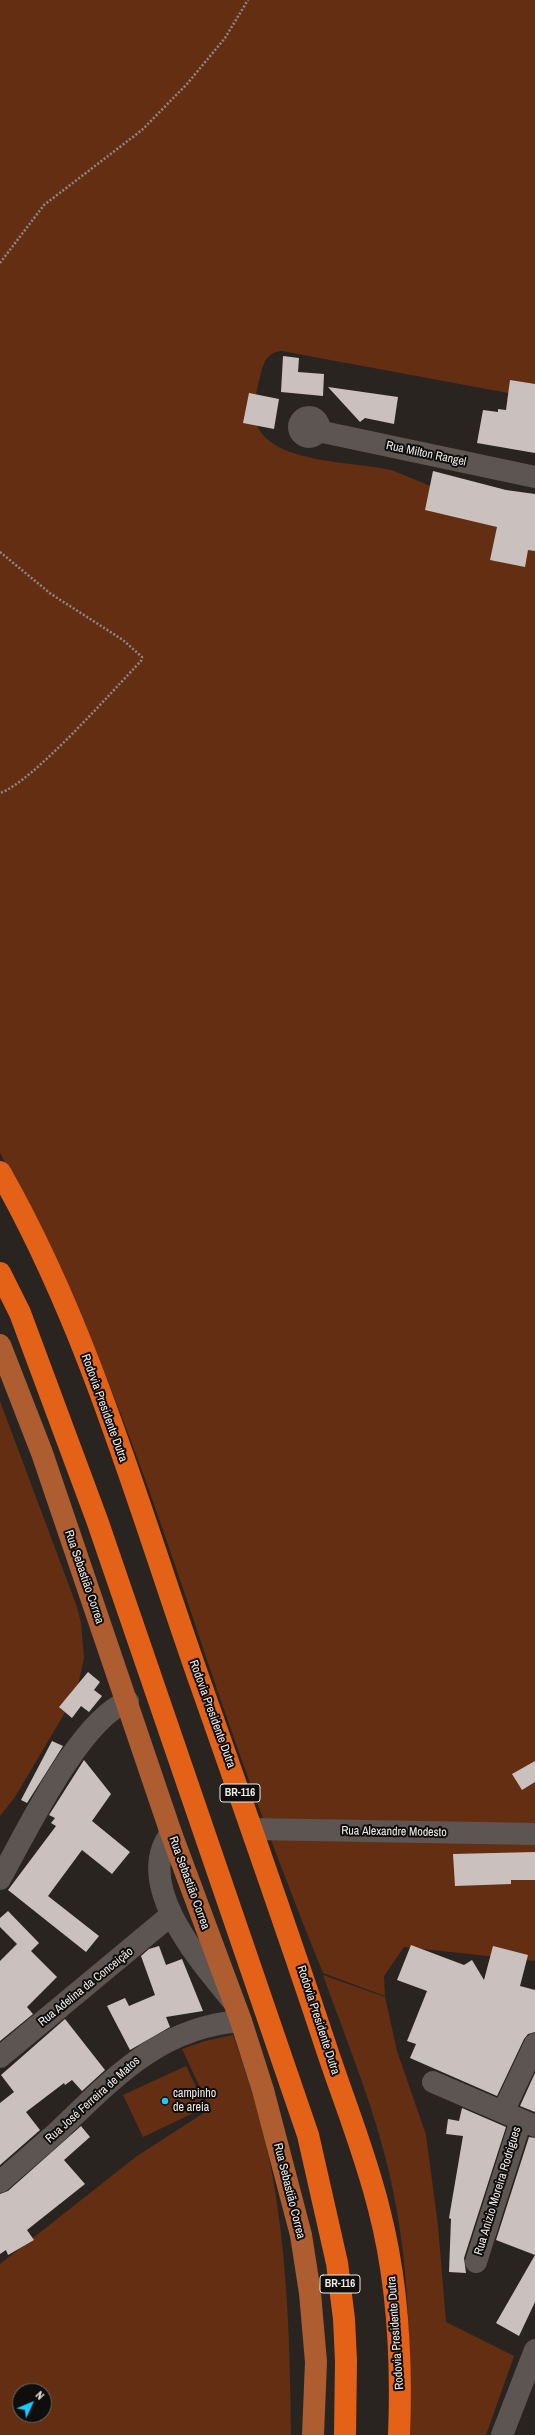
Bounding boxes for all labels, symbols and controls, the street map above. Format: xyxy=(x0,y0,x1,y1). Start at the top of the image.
street label: Rua Milton Rangel xyxy=(385,438,467,470)
street label: Rodovia Presidente Dutra xyxy=(78,1352,130,1464)
street label: Rua Sebastião Correa xyxy=(61,1528,107,1626)
street label: Rodovia Presidente Dutra xyxy=(186,1658,238,1770)
road number: BR-116 xyxy=(220,1784,260,1802)
street label: Rua Alexandre Modesto xyxy=(341,1824,447,1840)
street label: Rua Sebastião Correa xyxy=(165,1835,213,1931)
street label: Rua Adelina da Conceição xyxy=(36,1944,136,2030)
street label: Rodovia Presidente Dutra xyxy=(294,1964,342,2076)
street label: Rua José Ferreira de Matos xyxy=(43,2054,143,2146)
place label: campinho de areia xyxy=(173,2087,216,2115)
marker: campinho de areia xyxy=(160,2096,170,2106)
street label: Rua Anizio Moreira Rodrigues xyxy=(472,2125,524,2257)
street label: Rua Sebastião Correa xyxy=(270,2142,308,2240)
road number: BR-116 xyxy=(320,2275,360,2293)
street label: Rodovia Presidente Dutra xyxy=(385,2276,407,2390)
north arrow xyxy=(12,2383,52,2423)
text: N xyxy=(33,2388,47,2403)

